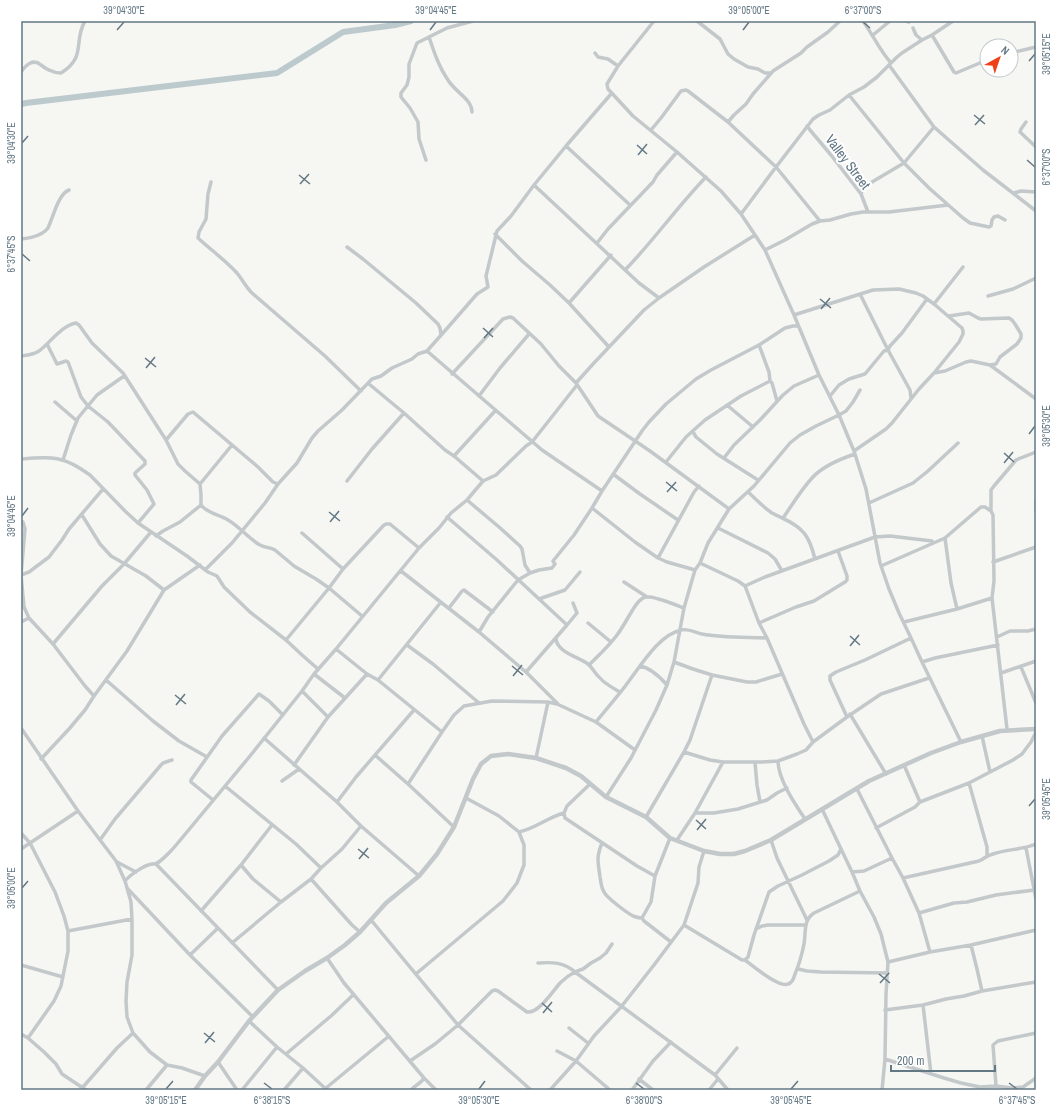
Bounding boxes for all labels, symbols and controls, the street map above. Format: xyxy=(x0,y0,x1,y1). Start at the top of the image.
text: 39°04'30"E xyxy=(103,4,145,17)
text: 39°04'45"E xyxy=(415,4,457,17)
text: 39°05'00"E xyxy=(728,4,770,17)
text: 6°37'00"S xyxy=(845,4,882,17)
text: 39°05'15"E xyxy=(1040,33,1053,75)
north arrow xyxy=(979,38,1019,78)
text: N xyxy=(998,43,1012,58)
text: 39°04'30"E xyxy=(5,122,18,164)
street label: Valley Street xyxy=(821,131,875,193)
text: 6°37'00"S xyxy=(1040,148,1053,185)
text: 6°37'45"S xyxy=(5,235,18,272)
text: 39°05'30"E xyxy=(1040,405,1053,447)
text: 39°04'45"E xyxy=(5,495,18,537)
text: 39°05'45"E xyxy=(1040,778,1053,820)
text: 39°05'00"E xyxy=(5,867,18,909)
scale bar xyxy=(891,1047,995,1073)
text: 200 m xyxy=(897,1053,924,1069)
text: 39°05'15"E xyxy=(145,1094,187,1107)
text: 6°38'15"S xyxy=(254,1094,291,1107)
text: 39°05'30"E xyxy=(458,1094,500,1107)
text: 6°38'00"S xyxy=(626,1094,663,1107)
text: 39°05'45"E xyxy=(770,1094,812,1107)
text: 6°37'45"S xyxy=(999,1094,1036,1107)

